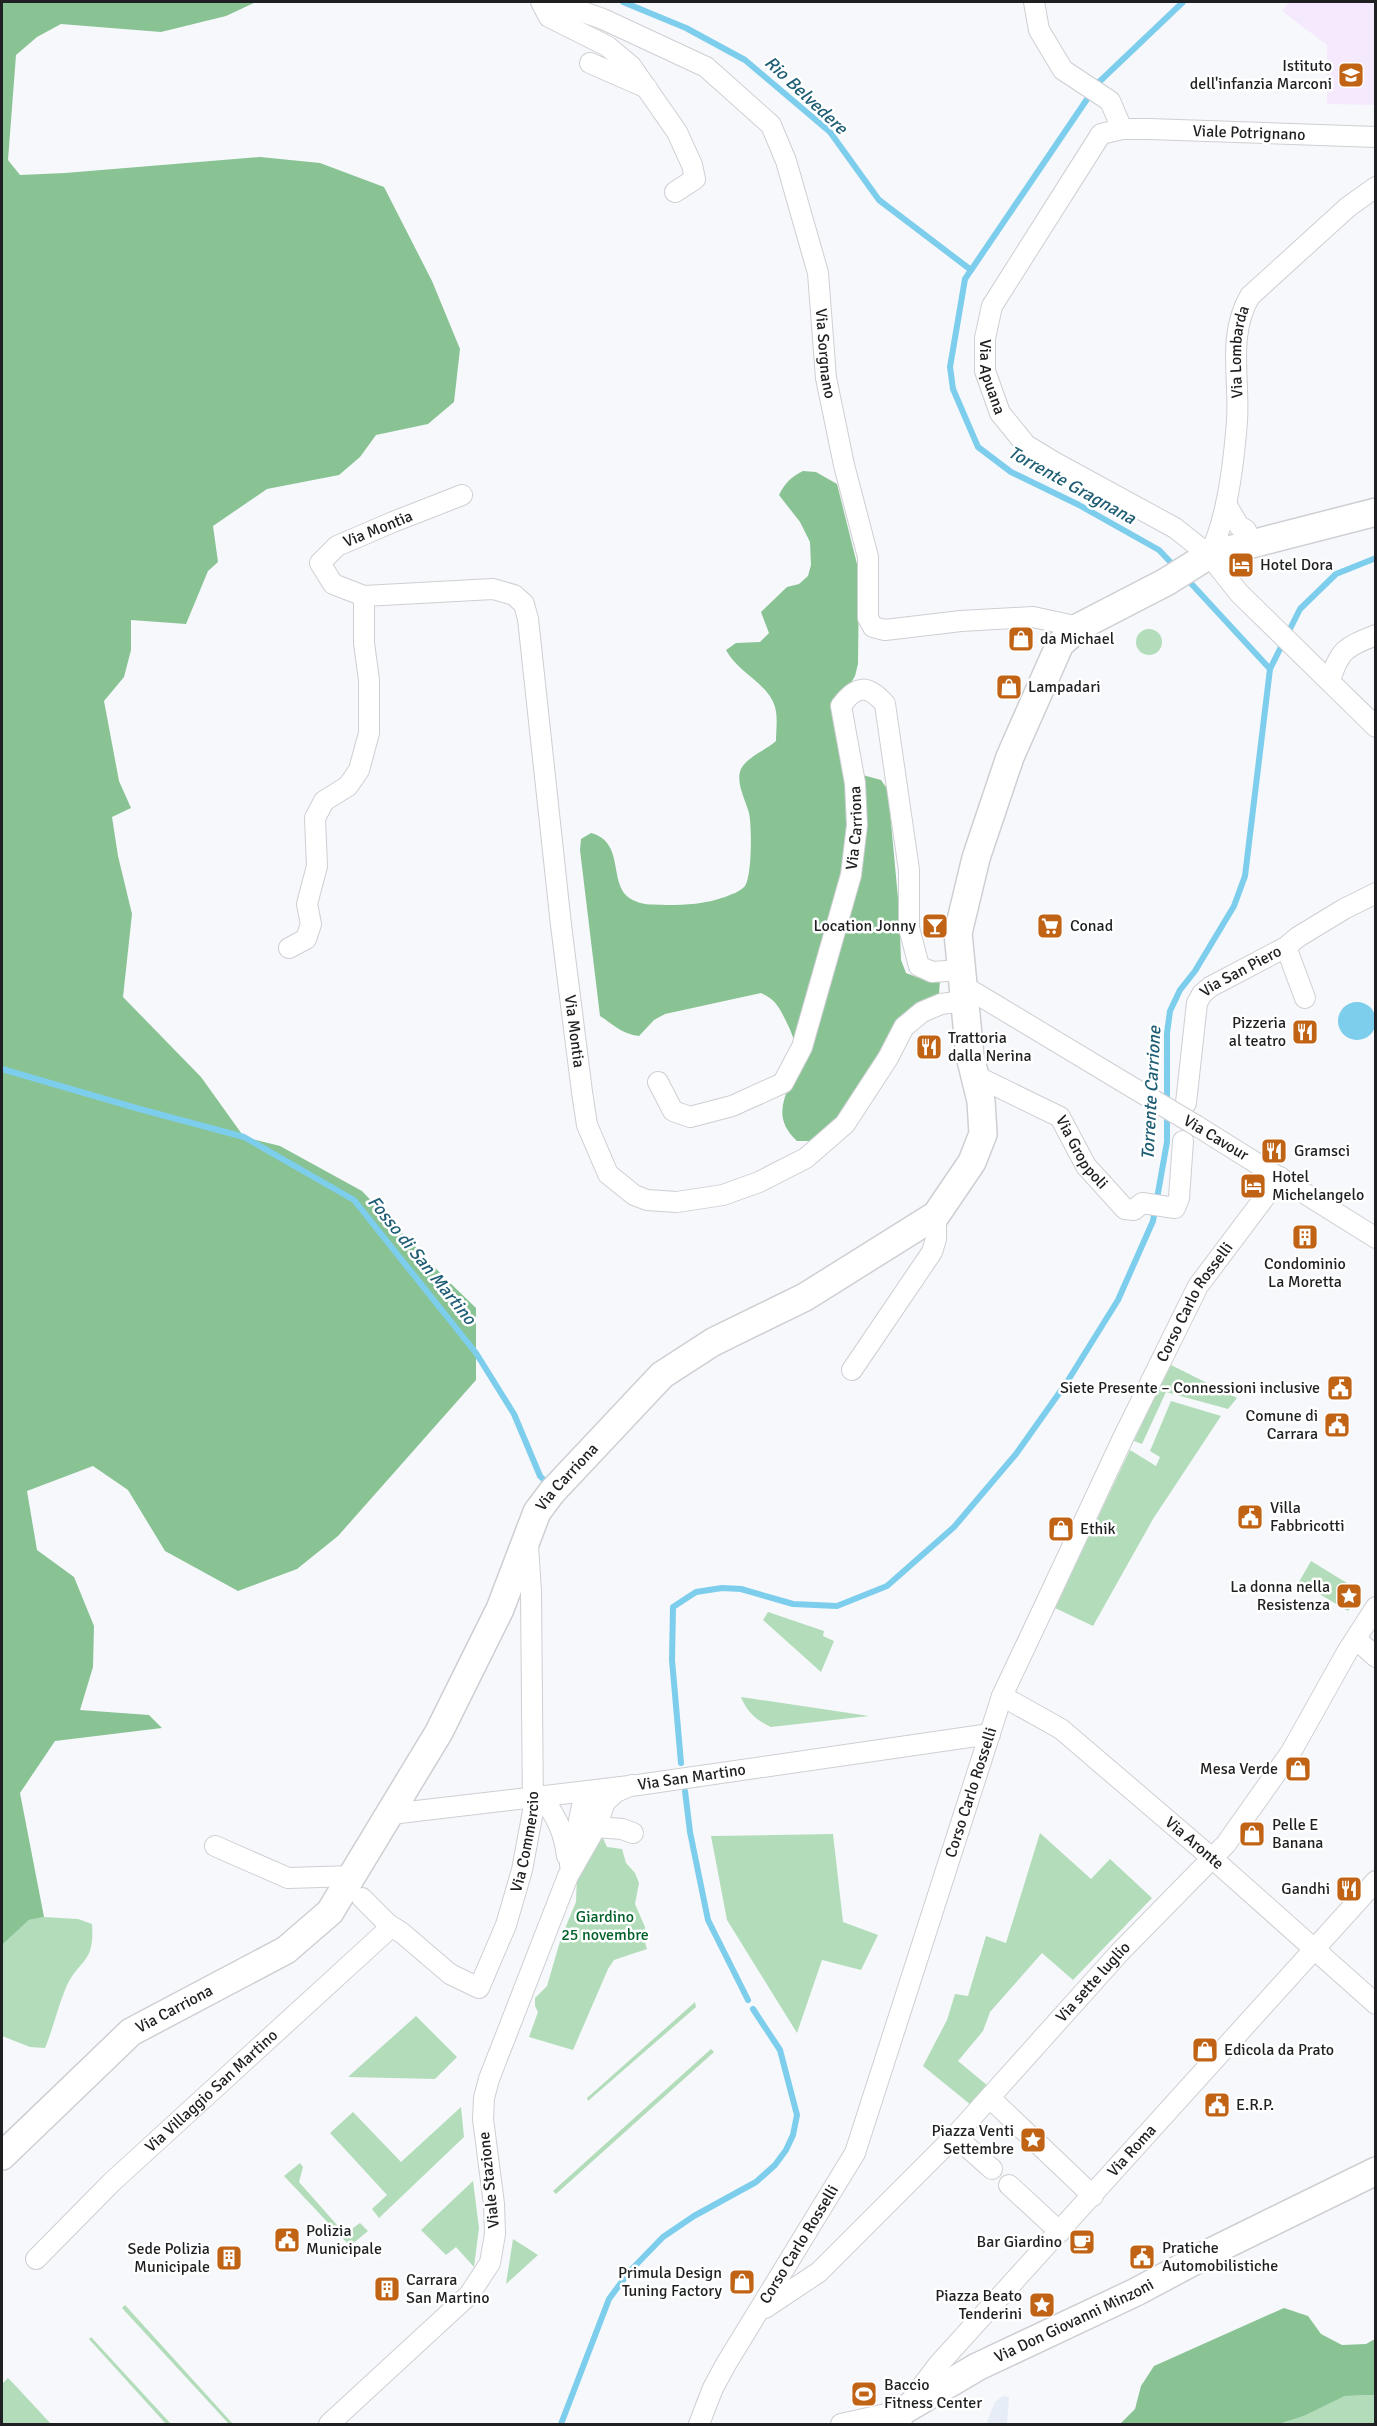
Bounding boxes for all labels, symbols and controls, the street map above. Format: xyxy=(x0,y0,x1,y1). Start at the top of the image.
water label: Rio Belvedere xyxy=(760,51,853,139)
place label: Istituto dell'infanzia Marconi xyxy=(1190,56,1332,94)
school or university icon: Istituto dell'infanzia Marconi xyxy=(1336,60,1366,90)
street label: Viale Potrignano xyxy=(1192,121,1306,145)
street label: Via Lombarda xyxy=(1226,303,1254,399)
street label: Via Sorgnano xyxy=(811,308,840,400)
street label: Via Apuana xyxy=(975,339,1010,417)
water label: Torrente Gragnana xyxy=(1005,441,1140,529)
street label: Via Montia xyxy=(340,506,416,552)
hotel icon: Hotel Dora xyxy=(1226,550,1256,580)
place label: Hotel Dora xyxy=(1260,555,1333,575)
shop icon: da Michael xyxy=(1006,624,1036,654)
place label: da Michael xyxy=(1040,629,1115,649)
shop icon: Lampadari xyxy=(994,672,1024,702)
place label: Lampadari xyxy=(1028,677,1101,697)
street label: Via Carriona xyxy=(842,785,867,871)
bar icon: Location Jonny xyxy=(920,911,950,941)
supermarket icon: Conad xyxy=(1035,911,1065,941)
place label: Location Jonny xyxy=(813,916,917,936)
place label: Conad xyxy=(1070,916,1113,936)
street label: Via San Piero xyxy=(1196,941,1285,1001)
street label: Via Montia xyxy=(560,994,589,1069)
place label: Pizzeria al teatro xyxy=(1229,1013,1286,1051)
restaurant icon: Pizzeria al teatro xyxy=(1290,1017,1320,1047)
water label: Torrente Carrione xyxy=(1137,1025,1166,1161)
place label: Trattoria dalla Nerina xyxy=(948,1028,1032,1066)
restaurant icon: Trattoria dalla Nerina xyxy=(914,1032,944,1062)
street label: Via Cavour xyxy=(1180,1111,1252,1165)
street label: Via Groppoli xyxy=(1051,1112,1112,1193)
restaurant icon: Gramsci xyxy=(1259,1136,1289,1166)
place label: Gramsci xyxy=(1294,1141,1350,1161)
place label: Hotel Michelangelo xyxy=(1272,1167,1364,1205)
hotel icon: Hotel Michelangelo xyxy=(1238,1171,1268,1201)
water label: Fosso di San Martino xyxy=(363,1191,482,1330)
building icon: Condominio La Moretta xyxy=(1290,1222,1320,1252)
street label: Corso Carlo Rosselli xyxy=(1152,1238,1237,1365)
place label: Condominio La Moretta xyxy=(1264,1254,1346,1292)
public building icon: Siete Presente – Connessioni inclusive xyxy=(1325,1373,1355,1403)
place label: Siete Presente – Connessioni inclusive xyxy=(1060,1378,1320,1398)
place label: Comune di Carrara xyxy=(1246,1406,1318,1444)
public building icon: Comune di Carrara xyxy=(1322,1410,1352,1440)
street label: Via Carriona xyxy=(531,1439,603,1515)
place label: Villa Fabbricotti xyxy=(1270,1498,1345,1536)
public building icon: Villa Fabbricotti xyxy=(1235,1502,1265,1532)
shop icon: Ethik xyxy=(1046,1514,1076,1544)
place label: Ethik xyxy=(1080,1519,1116,1539)
place label: La donna nella Resistenza xyxy=(1230,1577,1330,1615)
place icon: La donna nella Resistenza xyxy=(1334,1581,1364,1611)
street label: Corso Carlo Rosselli xyxy=(941,1725,1001,1860)
shop icon: Mesa Verde xyxy=(1283,1754,1313,1784)
place label: Mesa Verde xyxy=(1200,1759,1278,1779)
street label: Via San Martino xyxy=(636,1760,747,1795)
street label: Via Commercio xyxy=(506,1791,543,1895)
street label: Via Aronte xyxy=(1161,1812,1228,1874)
place label: Pelle E Banana xyxy=(1272,1815,1323,1853)
shop icon: Pelle E Banana xyxy=(1237,1819,1267,1849)
restaurant icon: Gandhi xyxy=(1334,1874,1364,1904)
place label: Gandhi xyxy=(1281,1879,1330,1899)
park label: Giardino 25 novembre xyxy=(561,1907,649,1945)
street label: Via sette luglio xyxy=(1052,1937,1135,2027)
street label: Via Carriona xyxy=(132,1980,216,2038)
street label: Via Villaggio San Martino xyxy=(141,2025,282,2157)
shop icon: Edicola da Prato xyxy=(1190,2035,1220,2065)
place label: Edicola da Prato xyxy=(1224,2040,1334,2060)
public building icon: E.R.P. xyxy=(1202,2090,1232,2120)
place label: E.R.P. xyxy=(1236,2095,1274,2115)
street label: Via Roma xyxy=(1103,2120,1161,2181)
place label: Piazza Venti Settembre xyxy=(931,2121,1014,2159)
place icon: Piazza Venti Settembre xyxy=(1018,2125,1048,2155)
street label: Viale Stazione xyxy=(474,2131,504,2229)
street label: Corso Carlo Rosselli xyxy=(755,2181,843,2308)
place label: Polizia Municipale xyxy=(306,2221,382,2259)
public building icon: Polizia Municipale xyxy=(272,2225,302,2255)
cafe icon: Bar Giardino xyxy=(1067,2227,1097,2257)
place label: Bar Giardino xyxy=(977,2232,1062,2252)
place label: Pratiche Automobilistiche xyxy=(1162,2238,1278,2276)
place label: Sede Polizia Municipale xyxy=(128,2239,210,2277)
public building icon: Pratiche Automobilistiche xyxy=(1127,2242,1157,2272)
building icon: Sede Polizia Municipale xyxy=(214,2243,244,2273)
place label: Primula Design Tuning Factory xyxy=(618,2263,723,2301)
shop icon: Primula Design Tuning Factory xyxy=(727,2267,757,2297)
place label: Carrara San Martino xyxy=(406,2270,490,2308)
building icon: Carrara San Martino xyxy=(372,2274,402,2304)
street label: Via Don Giovanni Minzoni xyxy=(991,2274,1157,2367)
place label: Piazza Beato Tenderini xyxy=(935,2286,1022,2324)
place icon: Piazza Beato Tenderini xyxy=(1027,2290,1057,2320)
place label: Baccio Fitness Center xyxy=(884,2375,982,2413)
sports icon: Baccio Fitness Center xyxy=(849,2379,879,2409)

